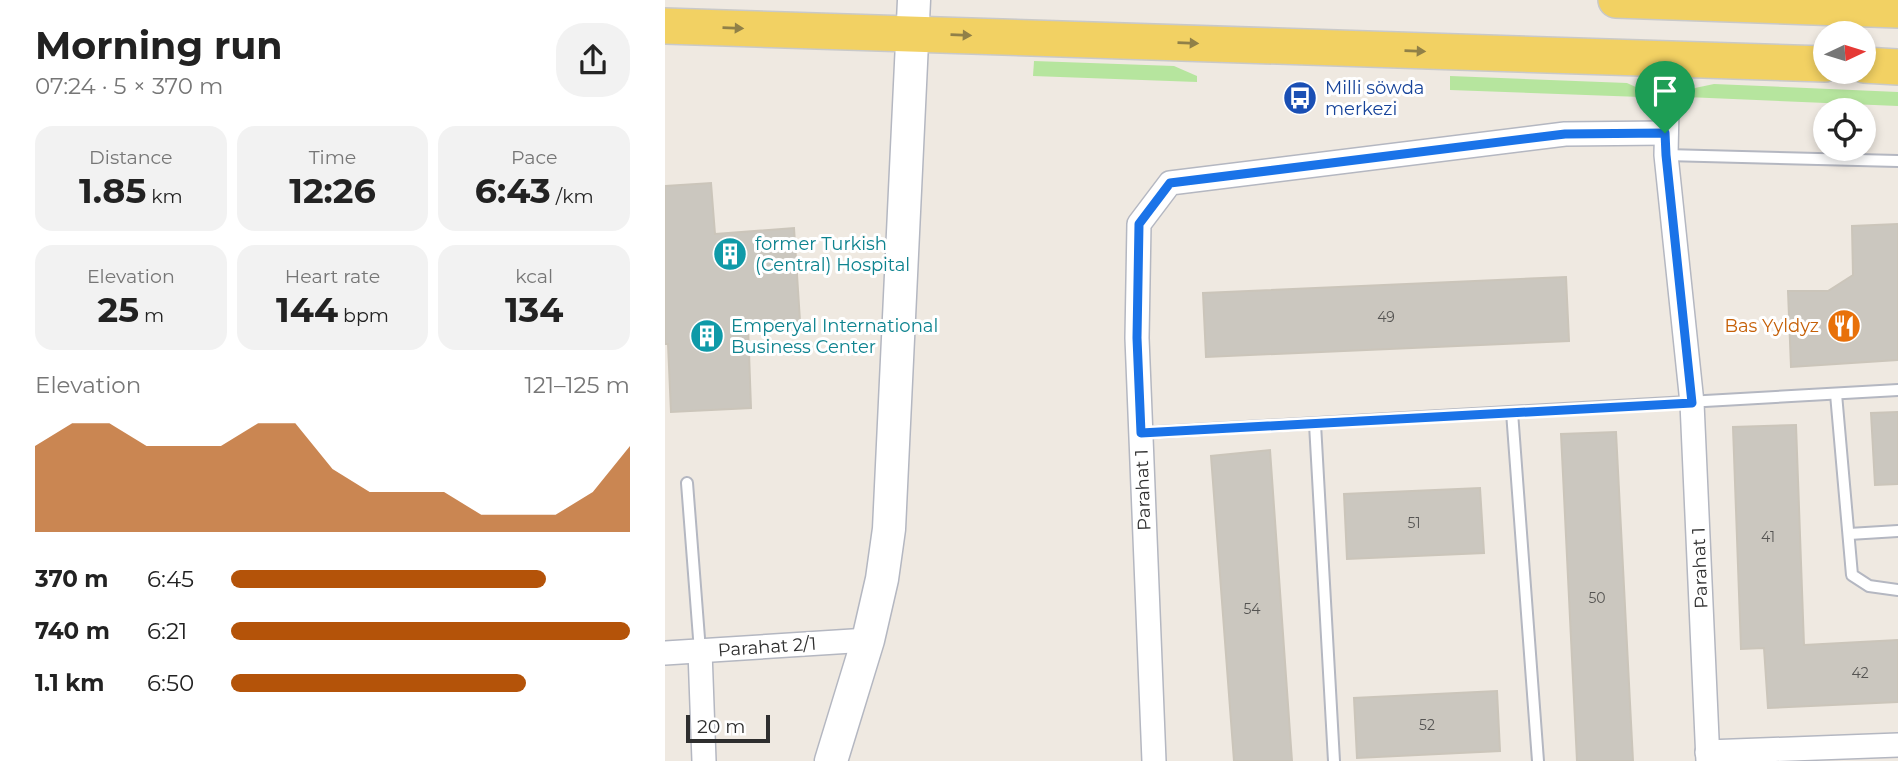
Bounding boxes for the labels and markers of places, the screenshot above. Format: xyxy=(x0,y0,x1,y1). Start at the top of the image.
pin xyxy=(1635,61,1695,133)
place label: Milli söwda merkezi xyxy=(1325,77,1424,120)
bus stop icon: Milli söwda merkezi xyxy=(1281,79,1319,117)
place label: former Turkish (Central) Hospital xyxy=(755,233,910,276)
building icon: former Turkish (Central) Hospital xyxy=(711,235,749,273)
restaurant icon: Bas Yyldyz xyxy=(1825,307,1863,345)
place label: Emperyal International Business Center xyxy=(731,315,938,358)
place label: Bas Yyldyz xyxy=(1724,315,1819,337)
building icon: Emperyal International Business Center xyxy=(688,317,726,355)

